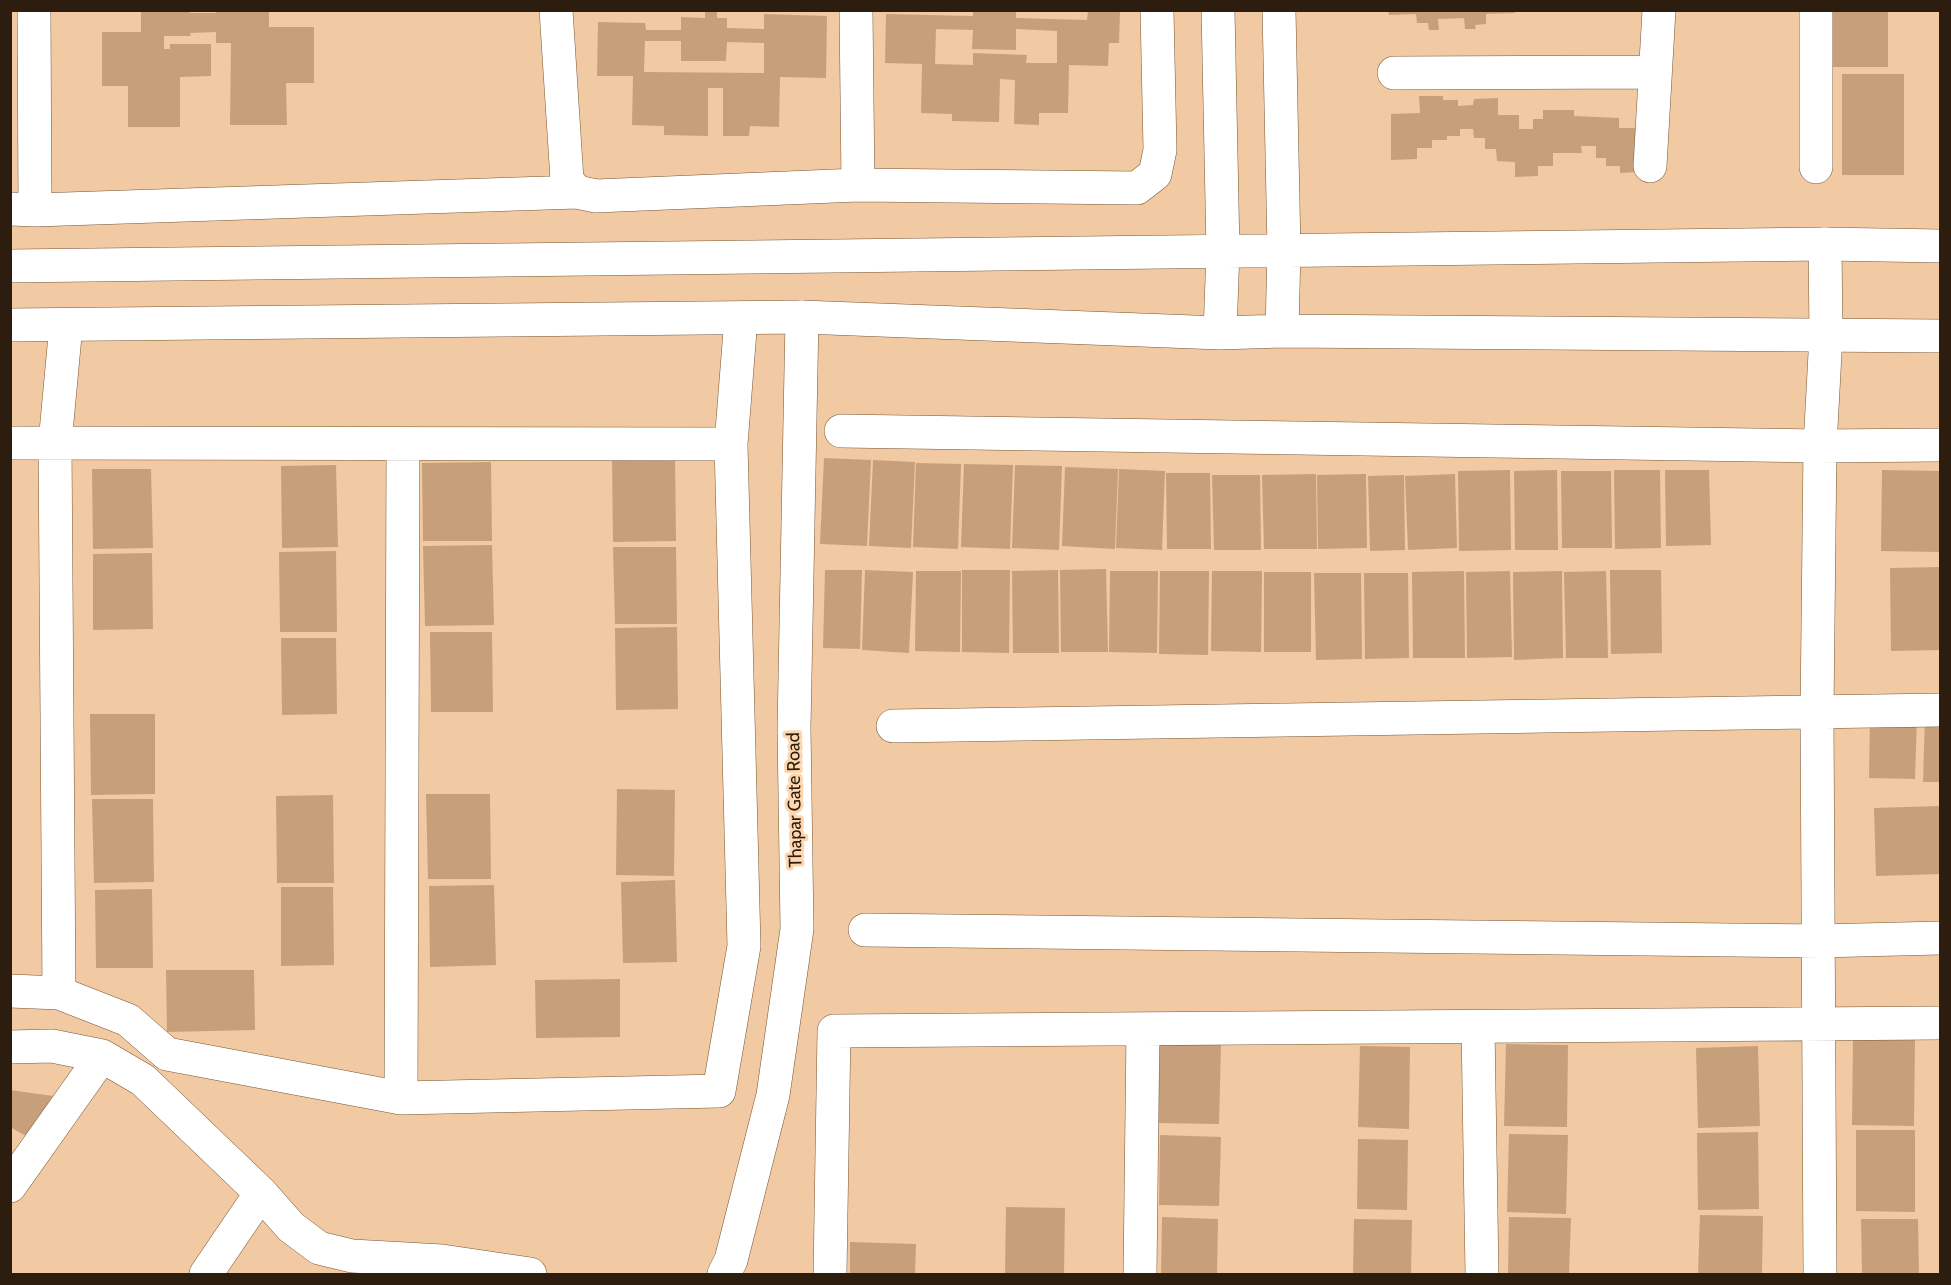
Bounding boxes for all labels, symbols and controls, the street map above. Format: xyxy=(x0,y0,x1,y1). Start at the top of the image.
street label: Thapar Gate Road xyxy=(783,732,807,868)

